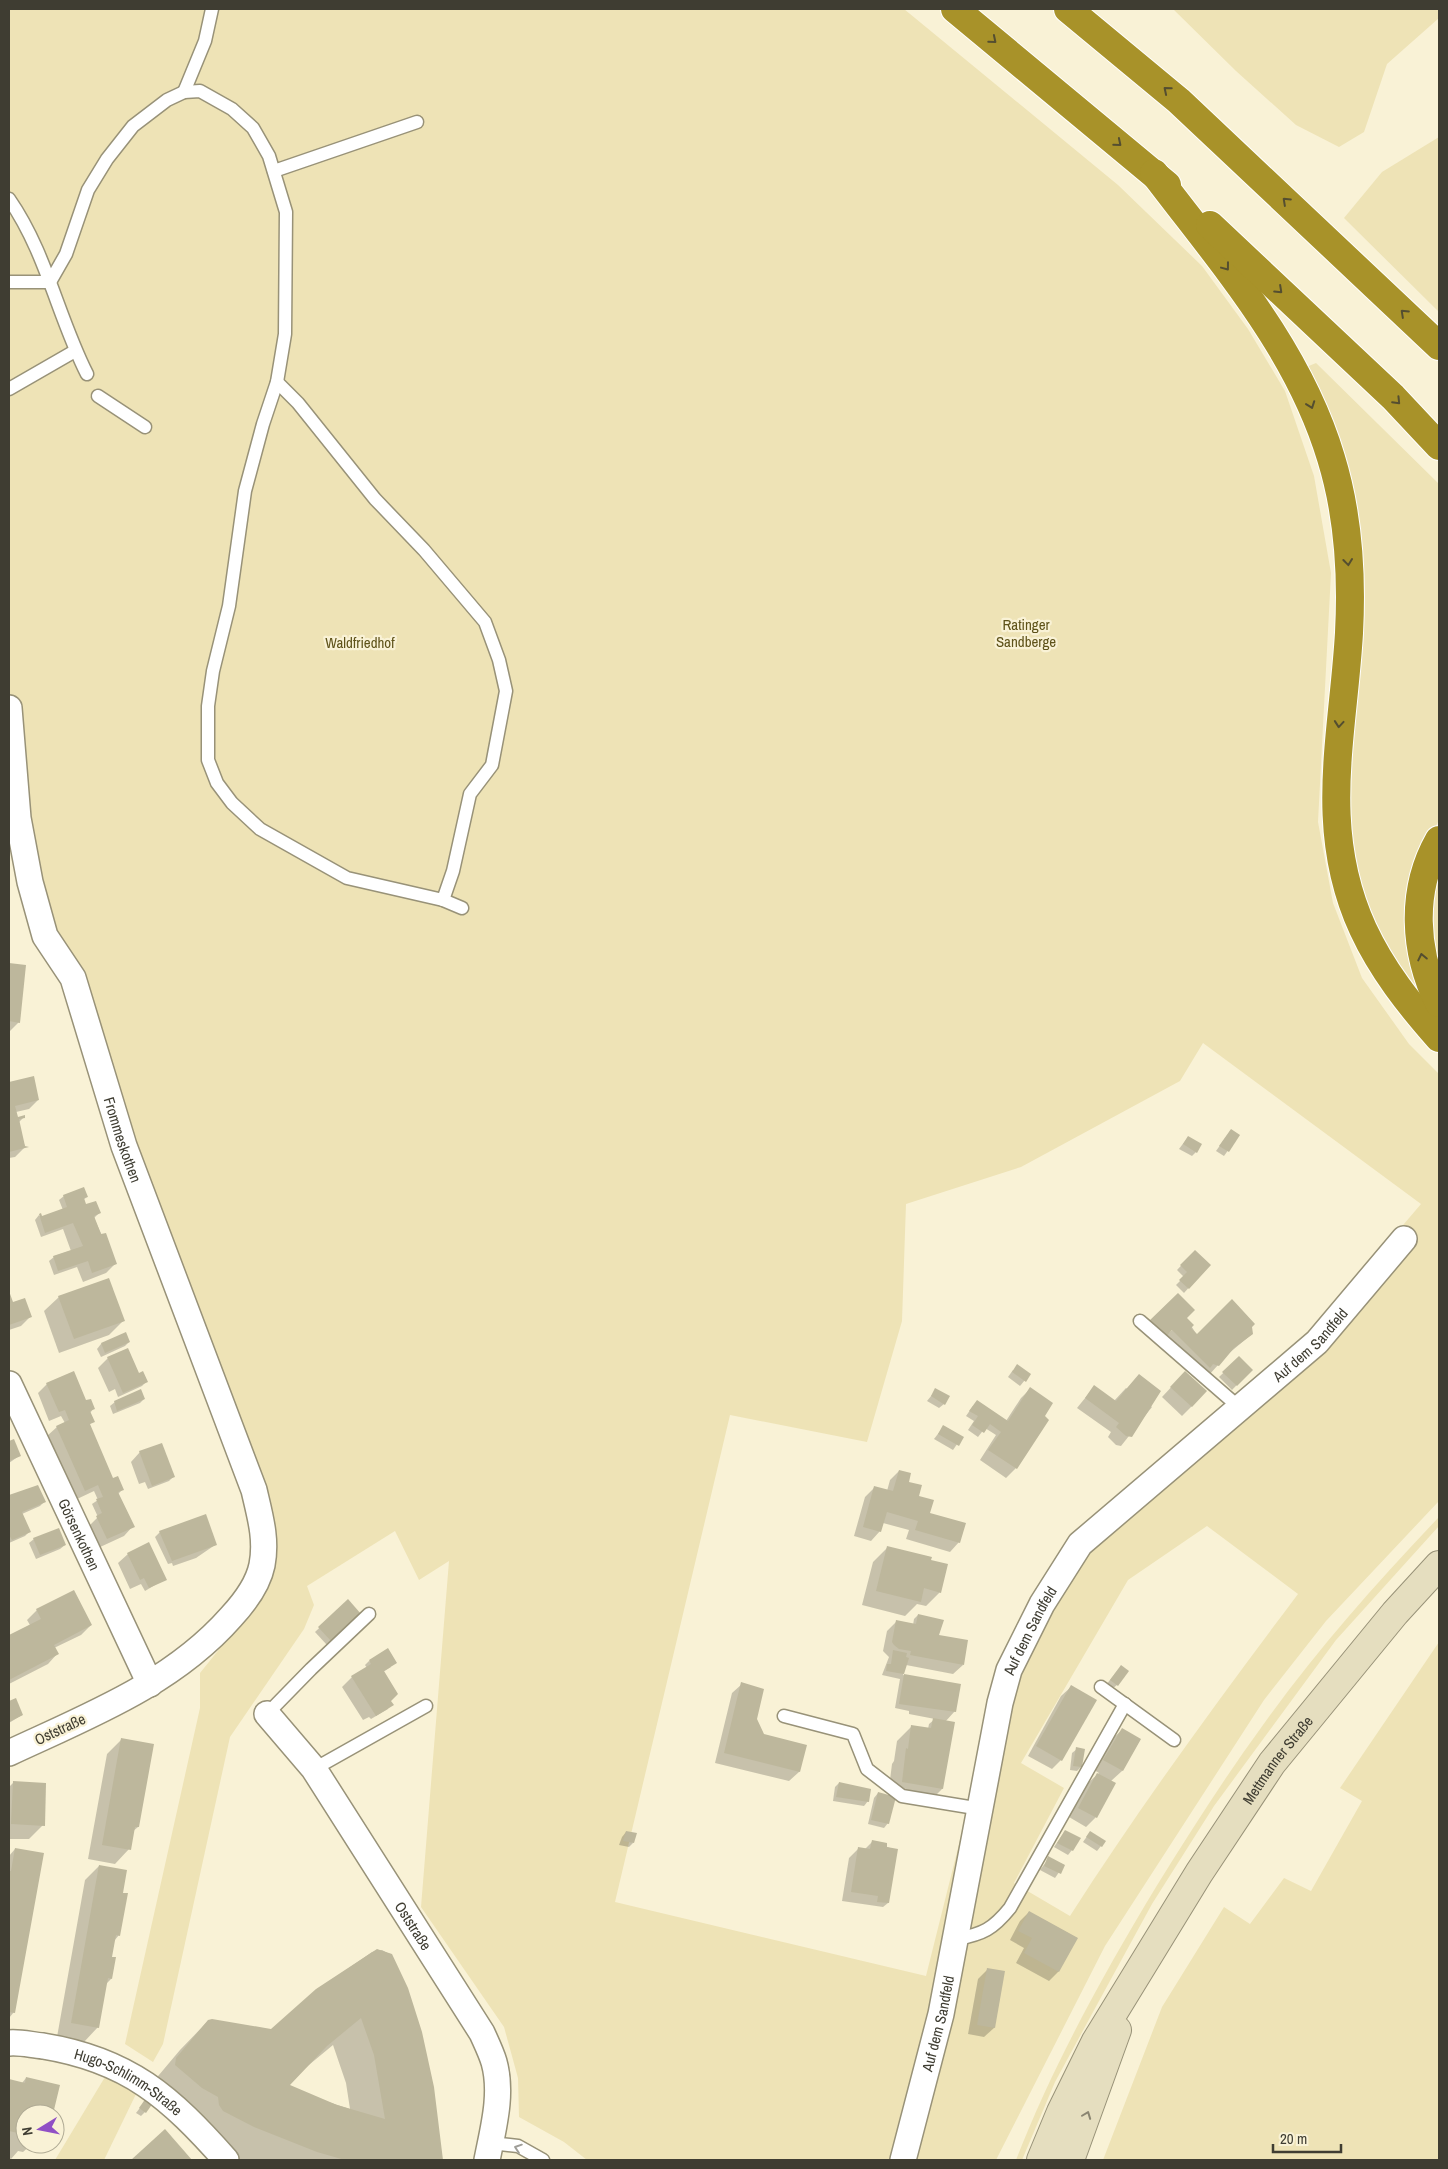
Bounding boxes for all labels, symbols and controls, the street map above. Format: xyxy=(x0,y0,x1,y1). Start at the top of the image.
one-way arrow xyxy=(987,34,996,42)
one-way arrow xyxy=(1163,87,1172,96)
one-way arrow xyxy=(1113,138,1122,147)
one-way arrow xyxy=(1282,198,1291,207)
one-way arrow xyxy=(1220,261,1228,270)
one-way arrow xyxy=(1273,284,1282,293)
one-way arrow xyxy=(1400,310,1409,319)
one-way arrow xyxy=(1391,396,1400,405)
one-way arrow xyxy=(1305,400,1315,409)
one-way arrow xyxy=(1342,559,1353,567)
park label: Ratinger Sandberge xyxy=(996,614,1056,652)
park label: Waldfriedhof xyxy=(325,632,395,653)
one-way arrow xyxy=(1334,720,1345,728)
one-way arrow xyxy=(1418,953,1428,962)
street label: Frommeskothen xyxy=(99,1094,147,1185)
street label: Auf dem Sandfeld xyxy=(1267,1303,1352,1387)
street label: Görsenkothen xyxy=(54,1495,106,1574)
street label: Auf dem Sandfeld xyxy=(997,1582,1061,1678)
street label: Oststraße xyxy=(31,1708,89,1750)
street label: Mettmanner Straße xyxy=(1237,1711,1317,1808)
street label: Oststraße xyxy=(390,1897,437,1954)
street label: Auf dem Sandfeld xyxy=(916,1974,959,2075)
street label: Hugo-Schlimm-Straße xyxy=(72,2043,187,2120)
north arrow xyxy=(15,2104,65,2154)
one-way arrow xyxy=(1081,2111,1091,2120)
scale bar xyxy=(1273,2122,1340,2154)
text: N xyxy=(18,2126,37,2137)
text: 20 m xyxy=(1280,2128,1307,2149)
one-way arrow xyxy=(514,2144,523,2154)

